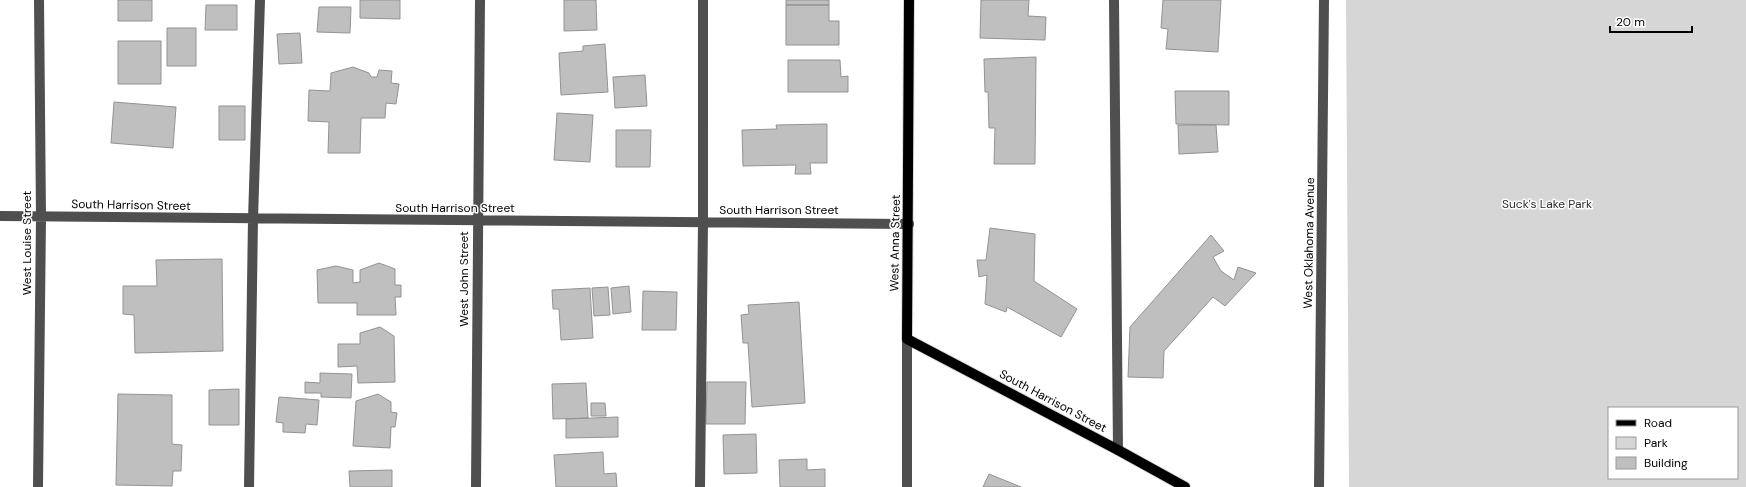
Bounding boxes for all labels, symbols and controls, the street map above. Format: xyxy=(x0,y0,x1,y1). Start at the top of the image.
scale bar xyxy=(1610,8,1692,34)
text: 20 m xyxy=(1616,14,1645,30)
street label: West Oklahoma Avenue xyxy=(1300,177,1318,309)
street label: West Louise Street xyxy=(19,190,35,295)
street label: West Anna Street xyxy=(886,194,904,292)
street label: South Harrison Street xyxy=(71,196,191,214)
park label: Suck's Lake Park xyxy=(1502,196,1592,212)
street label: South Harrison Street xyxy=(395,200,515,216)
street label: South Harrison Street xyxy=(719,202,839,218)
street label: West John Street xyxy=(456,231,472,327)
street label: South Harrison Street xyxy=(997,366,1110,436)
legend xyxy=(1608,407,1738,479)
text: Road xyxy=(1644,415,1672,431)
text: Park xyxy=(1644,435,1668,451)
text: Building xyxy=(1644,455,1688,471)

